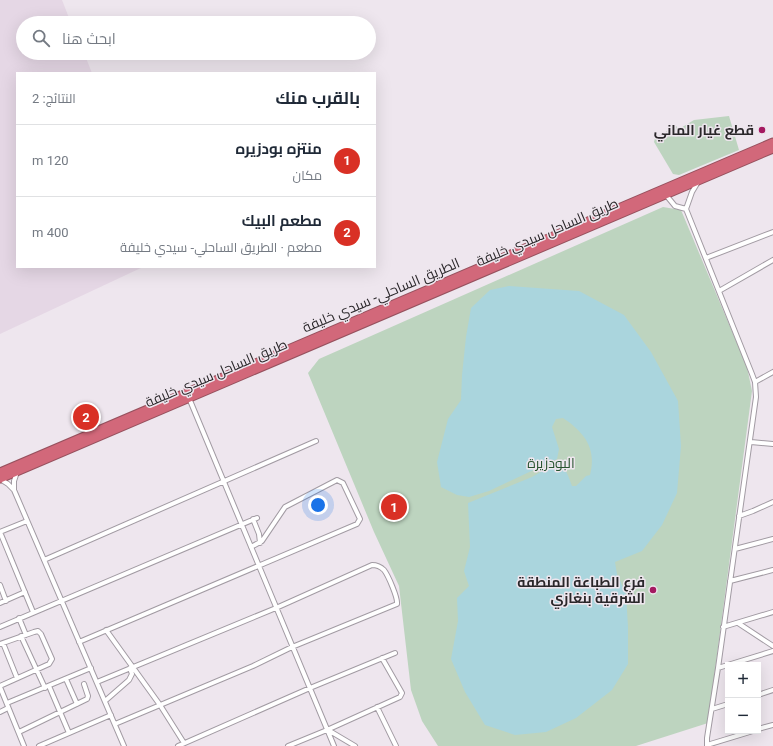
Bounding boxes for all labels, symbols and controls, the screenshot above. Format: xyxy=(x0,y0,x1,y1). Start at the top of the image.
search box xyxy=(16,16,376,60)
icon: search xyxy=(30,27,52,49)
text: ابحث هنا xyxy=(62,30,116,48)
text: بالقرب منك xyxy=(276,88,360,108)
text: النتائج: 2 xyxy=(32,91,76,106)
place label: قطع غيار الماني xyxy=(654,122,754,142)
marker: قطع غيار الماني xyxy=(757,125,767,135)
text: منتزه بودزيره xyxy=(235,140,322,158)
text: 120 m xyxy=(32,153,69,168)
text: 1 xyxy=(343,153,351,168)
text: مكان xyxy=(293,168,322,183)
street label: طريق الساحل سيدي خليفة xyxy=(474,195,622,273)
text: مطعم البيك xyxy=(242,212,322,230)
text: 400 m xyxy=(32,225,69,240)
text: 2 xyxy=(343,225,351,240)
text: مطعم · الطريق الساحلي- سيدي خليفة xyxy=(120,240,322,255)
street label: الطريق الساحلي- سيدي خليفة xyxy=(300,255,464,339)
street label: طريق الساحل سيدي خليفة xyxy=(143,336,291,414)
pin: 2 xyxy=(73,402,99,432)
park label: البودزيرة xyxy=(527,455,575,471)
pin: 1 xyxy=(381,492,407,522)
your location xyxy=(308,495,328,515)
place label: فرع الطباعة المنطقة الشرقية بنغازي xyxy=(517,574,645,609)
marker: فرع الطباعة المنطقة الشرقية بنغازي xyxy=(648,585,658,595)
map controls xyxy=(725,662,761,734)
button: + xyxy=(725,662,761,698)
button: − xyxy=(725,698,761,734)

